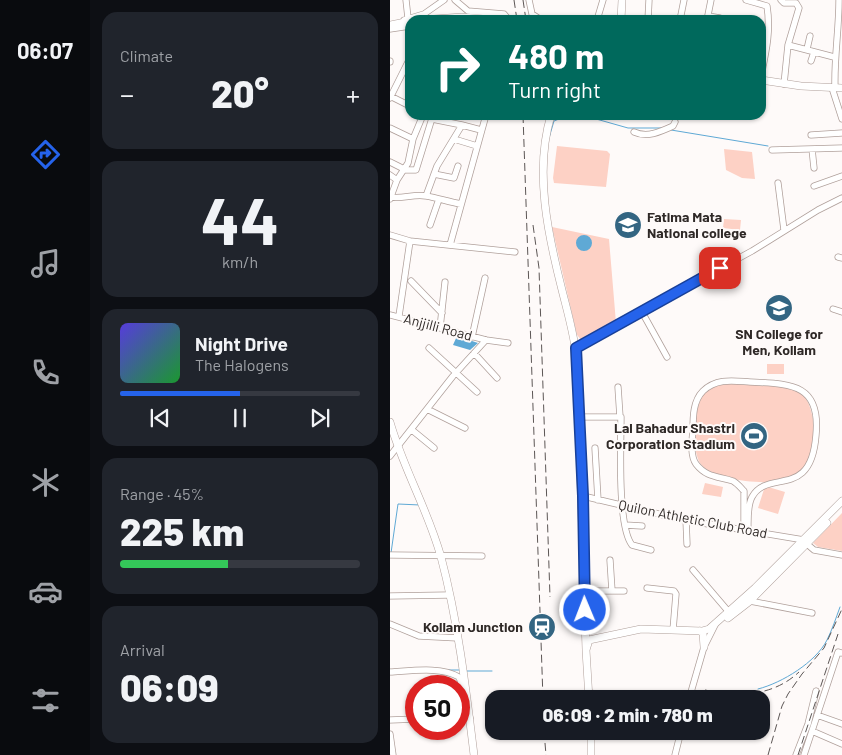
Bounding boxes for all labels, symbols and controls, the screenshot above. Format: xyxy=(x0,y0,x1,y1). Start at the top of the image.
text: 480 m xyxy=(508,34,604,76)
icon: right xyxy=(425,35,490,100)
text: 06:07 xyxy=(17,37,73,63)
text: Climate xyxy=(120,46,173,65)
text: 20° xyxy=(211,70,269,116)
text: Turn right xyxy=(508,76,601,102)
text: − xyxy=(120,77,134,111)
text: + xyxy=(346,77,360,111)
icon: directions xyxy=(28,137,63,172)
text: 44 xyxy=(201,180,279,258)
place label: Fatima Mata National college xyxy=(647,208,747,241)
school or university icon: Fatima Mata National college xyxy=(613,210,643,240)
icon: music xyxy=(28,246,63,281)
pin xyxy=(699,247,741,289)
text: km/h xyxy=(222,252,258,271)
icon: arrive xyxy=(706,254,734,282)
school or university icon: SN College for Men, Kollam xyxy=(764,293,794,323)
street label: Anjjilli Road xyxy=(402,309,474,344)
place label: SN College for Men, Kollam xyxy=(735,325,823,358)
text: Night Drive xyxy=(195,332,288,355)
icon: phone xyxy=(28,355,63,390)
text: The Halogens xyxy=(195,355,289,374)
icon: previous xyxy=(146,404,174,432)
icon: pause xyxy=(226,404,254,432)
icon: next xyxy=(306,404,334,432)
place label: Lal Bahadur Shastri Corporation Stadium xyxy=(606,419,735,452)
sports icon: Lal Bahadur Shastri Corporation Stadium xyxy=(739,421,769,451)
icon: climate xyxy=(28,465,63,500)
text: Range · 45% xyxy=(120,484,204,503)
street label: Quilon Athletic Club Road xyxy=(617,496,769,541)
text: 225 km xyxy=(120,508,244,554)
icon: car xyxy=(28,574,63,609)
position arrow xyxy=(558,583,610,635)
station icon: Kollam Junction xyxy=(527,612,557,642)
place label: Kollam Junction xyxy=(423,618,523,635)
text: Arrival xyxy=(120,640,165,659)
text: 06:09 xyxy=(120,664,219,710)
speed limit sign: 50 xyxy=(405,675,470,740)
icon: filters xyxy=(28,683,63,718)
text: 06:09 · 2 min · 780 m xyxy=(542,703,713,726)

